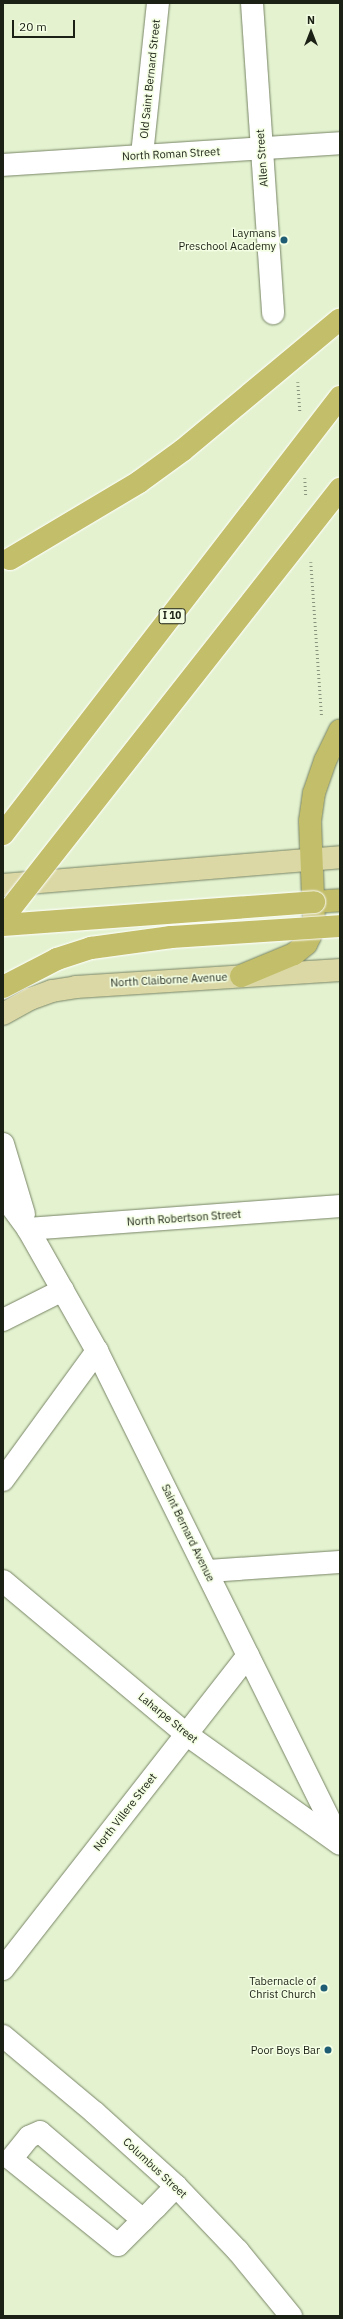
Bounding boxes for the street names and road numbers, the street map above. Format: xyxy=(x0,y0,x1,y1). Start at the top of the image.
street label: Old Saint Bernard Street xyxy=(137,19,163,139)
street label: Allen Street xyxy=(253,129,271,187)
street label: North Roman Street xyxy=(122,145,220,163)
road number: I 10 xyxy=(158,608,186,624)
street label: North Claiborne Avenue xyxy=(110,970,228,990)
street label: North Robertson Street xyxy=(126,1207,242,1229)
street label: Saint Bernard Avenue xyxy=(159,1482,217,1584)
street label: Laharpe Street xyxy=(136,1690,200,1746)
street label: North Villere Street xyxy=(91,1771,159,1853)
street label: Columbus Street xyxy=(120,2135,190,2201)

